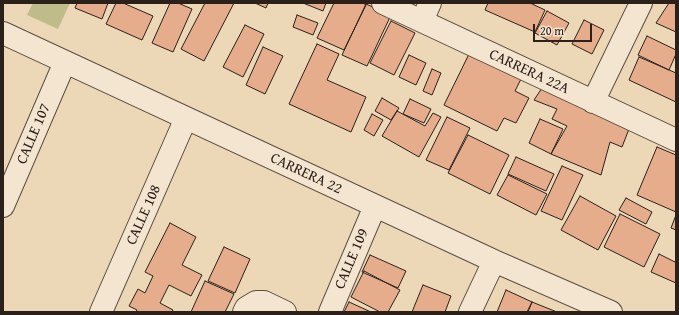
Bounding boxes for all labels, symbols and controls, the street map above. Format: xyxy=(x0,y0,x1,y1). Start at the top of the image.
scale bar xyxy=(535,16,594,42)
text: 20 m xyxy=(540,22,564,39)
street label: CARRERA 22A xyxy=(486,46,572,98)
street label: CALLE 107 xyxy=(13,101,55,167)
street label: CARRERA 22 xyxy=(267,150,345,198)
street label: CALLE 108 xyxy=(123,182,165,248)
street label: CALLE 109 xyxy=(331,226,373,292)

